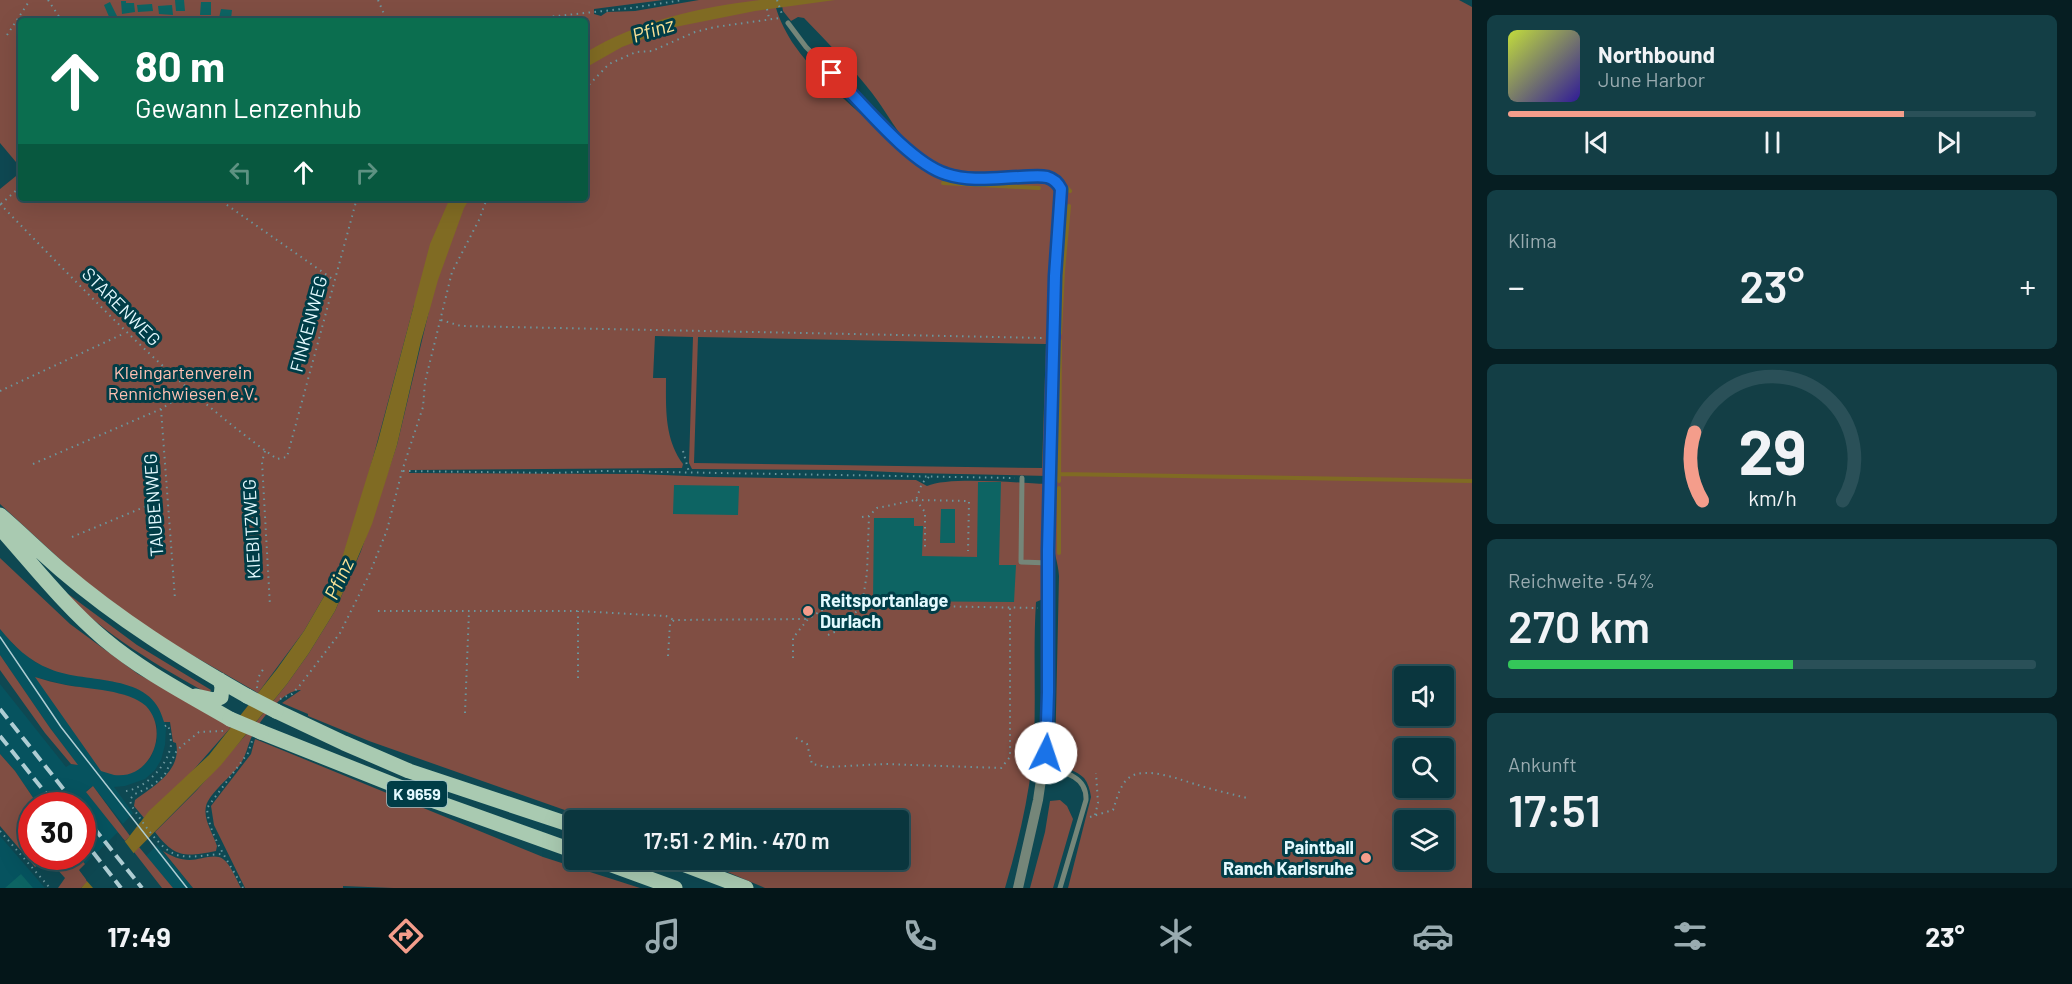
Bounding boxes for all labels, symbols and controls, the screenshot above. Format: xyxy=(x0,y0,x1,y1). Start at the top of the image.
water label: Pfinz xyxy=(629,11,677,47)
text: 80 m xyxy=(135,40,225,90)
text: Northbound xyxy=(1598,41,1715,67)
icon: ahead xyxy=(36,42,114,120)
pin xyxy=(806,47,857,98)
icon: arrive xyxy=(815,56,848,89)
text: June Harbor xyxy=(1598,67,1705,91)
text: Gewann Lenzenhub xyxy=(135,91,362,123)
icon: previous xyxy=(1580,126,1613,159)
icon: pause xyxy=(1756,126,1789,159)
icon: next xyxy=(1932,126,1965,159)
icon: left xyxy=(224,156,257,189)
icon: ahead xyxy=(287,156,320,189)
icon: right xyxy=(350,156,383,189)
text: Klima xyxy=(1508,228,1557,252)
text: 23° xyxy=(1739,258,1805,312)
street label: STARENWEG xyxy=(78,263,165,350)
text: − xyxy=(1508,266,1525,306)
text: + xyxy=(2020,266,2036,306)
street label: FINKENWEG xyxy=(285,273,331,374)
park label: Kleingartenverein Rennichwiesen e.V. xyxy=(108,361,258,404)
text: 29 xyxy=(1738,413,1806,487)
street label: TAUBENWEG xyxy=(138,453,168,557)
street label: KIEBITZWEG xyxy=(237,478,265,580)
text: km/h xyxy=(1748,485,1796,510)
water label: Pfinz xyxy=(318,554,358,603)
text: Reichweite · 54% xyxy=(1508,568,1655,592)
place label: Reitsportanlage Durlach xyxy=(820,589,949,632)
text: 270 km xyxy=(1508,598,1650,652)
marker: Reitsportanlage Durlach xyxy=(801,604,815,618)
map controls xyxy=(1394,666,1454,870)
button: sound xyxy=(1394,666,1454,726)
position arrow xyxy=(1014,721,1078,785)
button: search xyxy=(1394,738,1454,798)
text: Ankunft xyxy=(1508,752,1577,776)
road number: K 9659 xyxy=(387,781,447,807)
text: 17:51 xyxy=(1508,782,1601,836)
speed limit sign: 30 xyxy=(18,792,96,870)
button: layers xyxy=(1394,810,1454,870)
text: 17:51 · 2 Min. · 470 m xyxy=(644,827,829,853)
place label: Paintball Ranch Karlsruhe xyxy=(1223,836,1354,879)
marker: Paintball Ranch Karlsruhe xyxy=(1359,851,1373,865)
icon: directions xyxy=(385,915,427,957)
icon: music xyxy=(642,915,684,957)
icon: phone xyxy=(899,915,941,957)
icon: climate xyxy=(1155,915,1197,957)
icon: car xyxy=(1412,915,1454,957)
icon: filters xyxy=(1669,915,1711,957)
text: 17:49 xyxy=(107,920,171,952)
text: 23° xyxy=(1925,920,1965,952)

